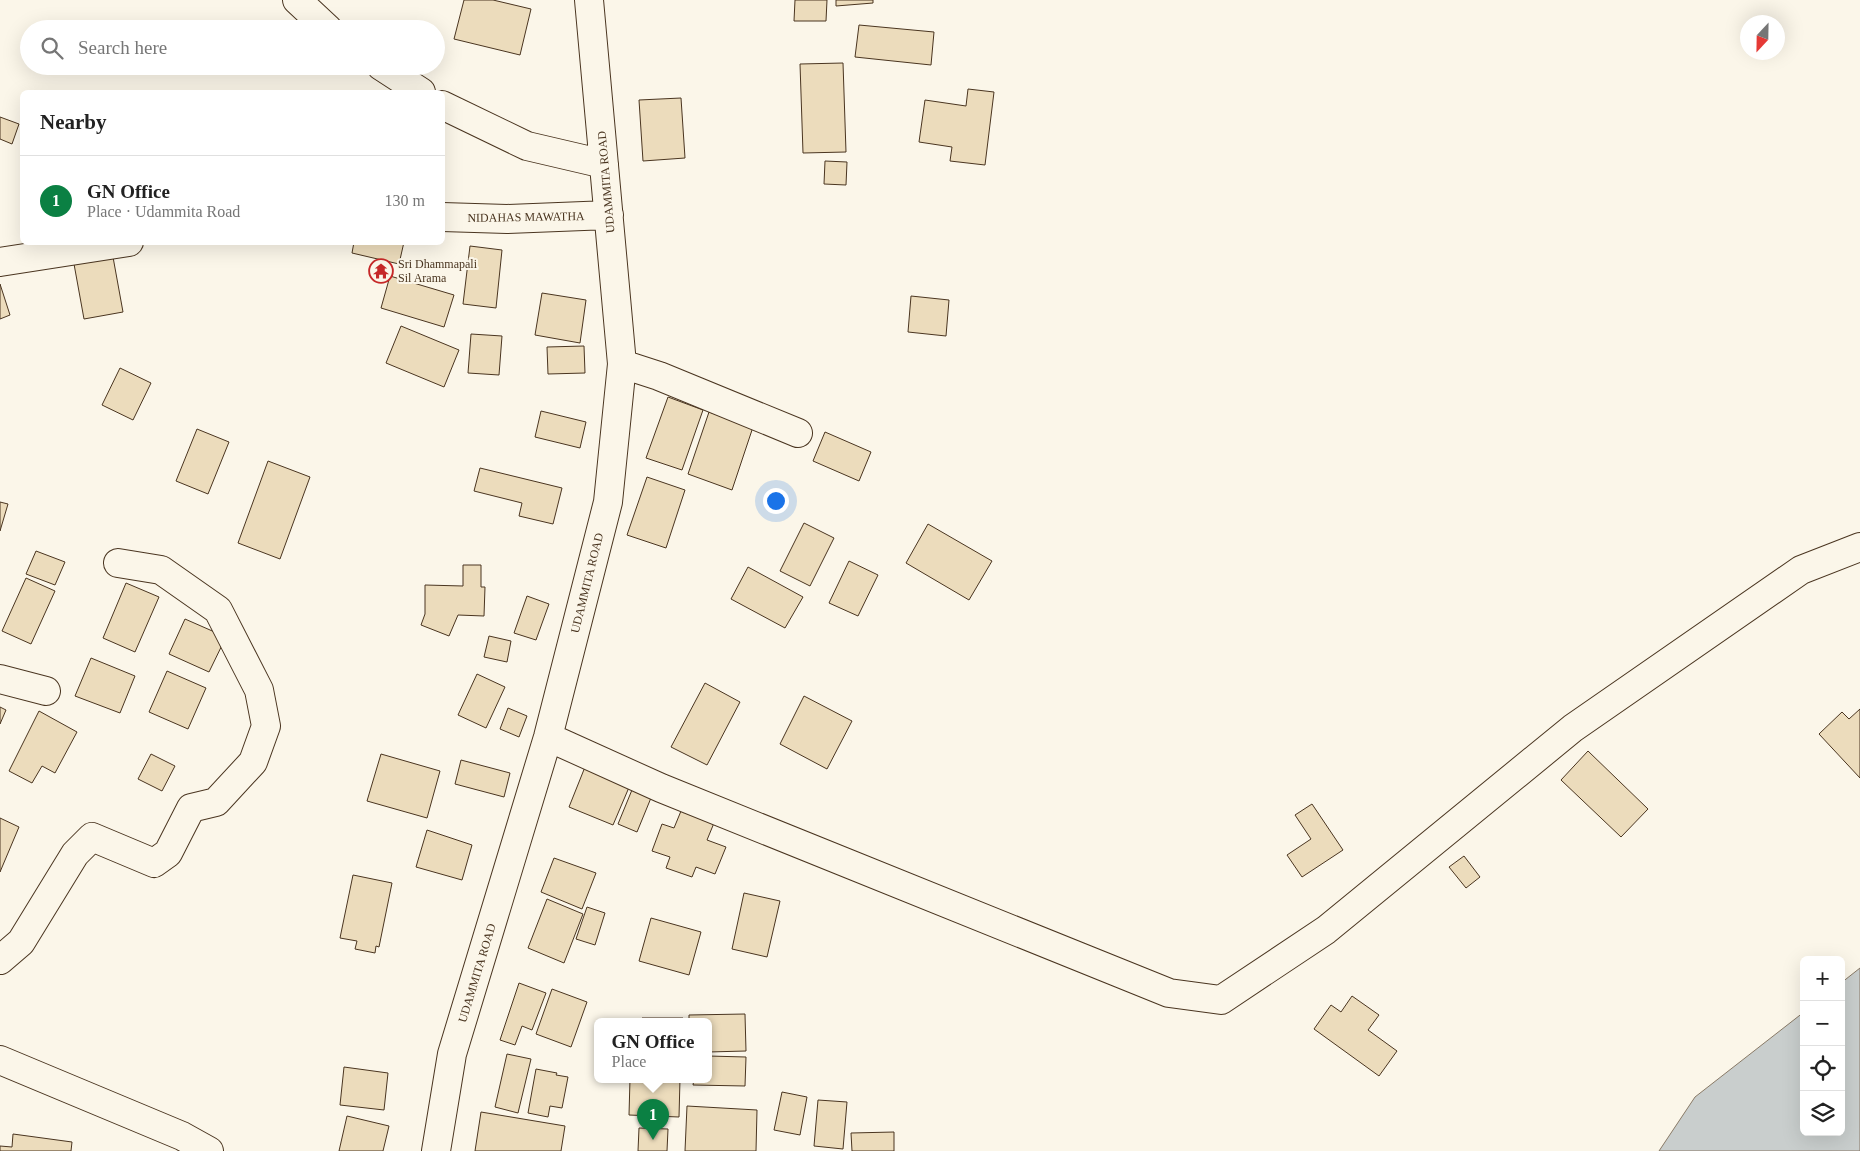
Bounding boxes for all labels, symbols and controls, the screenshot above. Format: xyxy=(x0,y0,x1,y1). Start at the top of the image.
north arrow xyxy=(1740,15,1785,60)
search box xyxy=(20,20,445,75)
icon: search xyxy=(38,34,66,62)
text: Search here xyxy=(78,37,167,58)
text: Nearby xyxy=(40,110,107,134)
street label: UDAMMITA ROAD xyxy=(595,130,617,234)
text: GN Office xyxy=(87,181,170,202)
text: 1 xyxy=(52,192,60,209)
text: 130 m xyxy=(385,192,425,209)
text: Place · Udammita Road xyxy=(87,203,240,220)
street label: NIDAHAS MAWATHA xyxy=(467,209,585,225)
place label: Sri Dhammapali Sil Arama xyxy=(398,257,478,285)
temple icon: Sri Dhammapali Sil Arama xyxy=(368,258,394,284)
your location xyxy=(763,488,789,514)
street label: UDAMMITA ROAD xyxy=(568,531,606,635)
street label: UDAMMITA ROAD xyxy=(455,922,499,1024)
map controls xyxy=(1800,956,1845,1136)
button: + xyxy=(1800,956,1845,1001)
button: − xyxy=(1800,1001,1845,1046)
popup xyxy=(594,1018,712,1083)
text: GN Office xyxy=(612,1031,694,1052)
button: locate xyxy=(1800,1046,1845,1091)
text: Place xyxy=(612,1053,646,1070)
button: layers xyxy=(1800,1091,1845,1136)
pin: 1 xyxy=(637,1099,669,1140)

